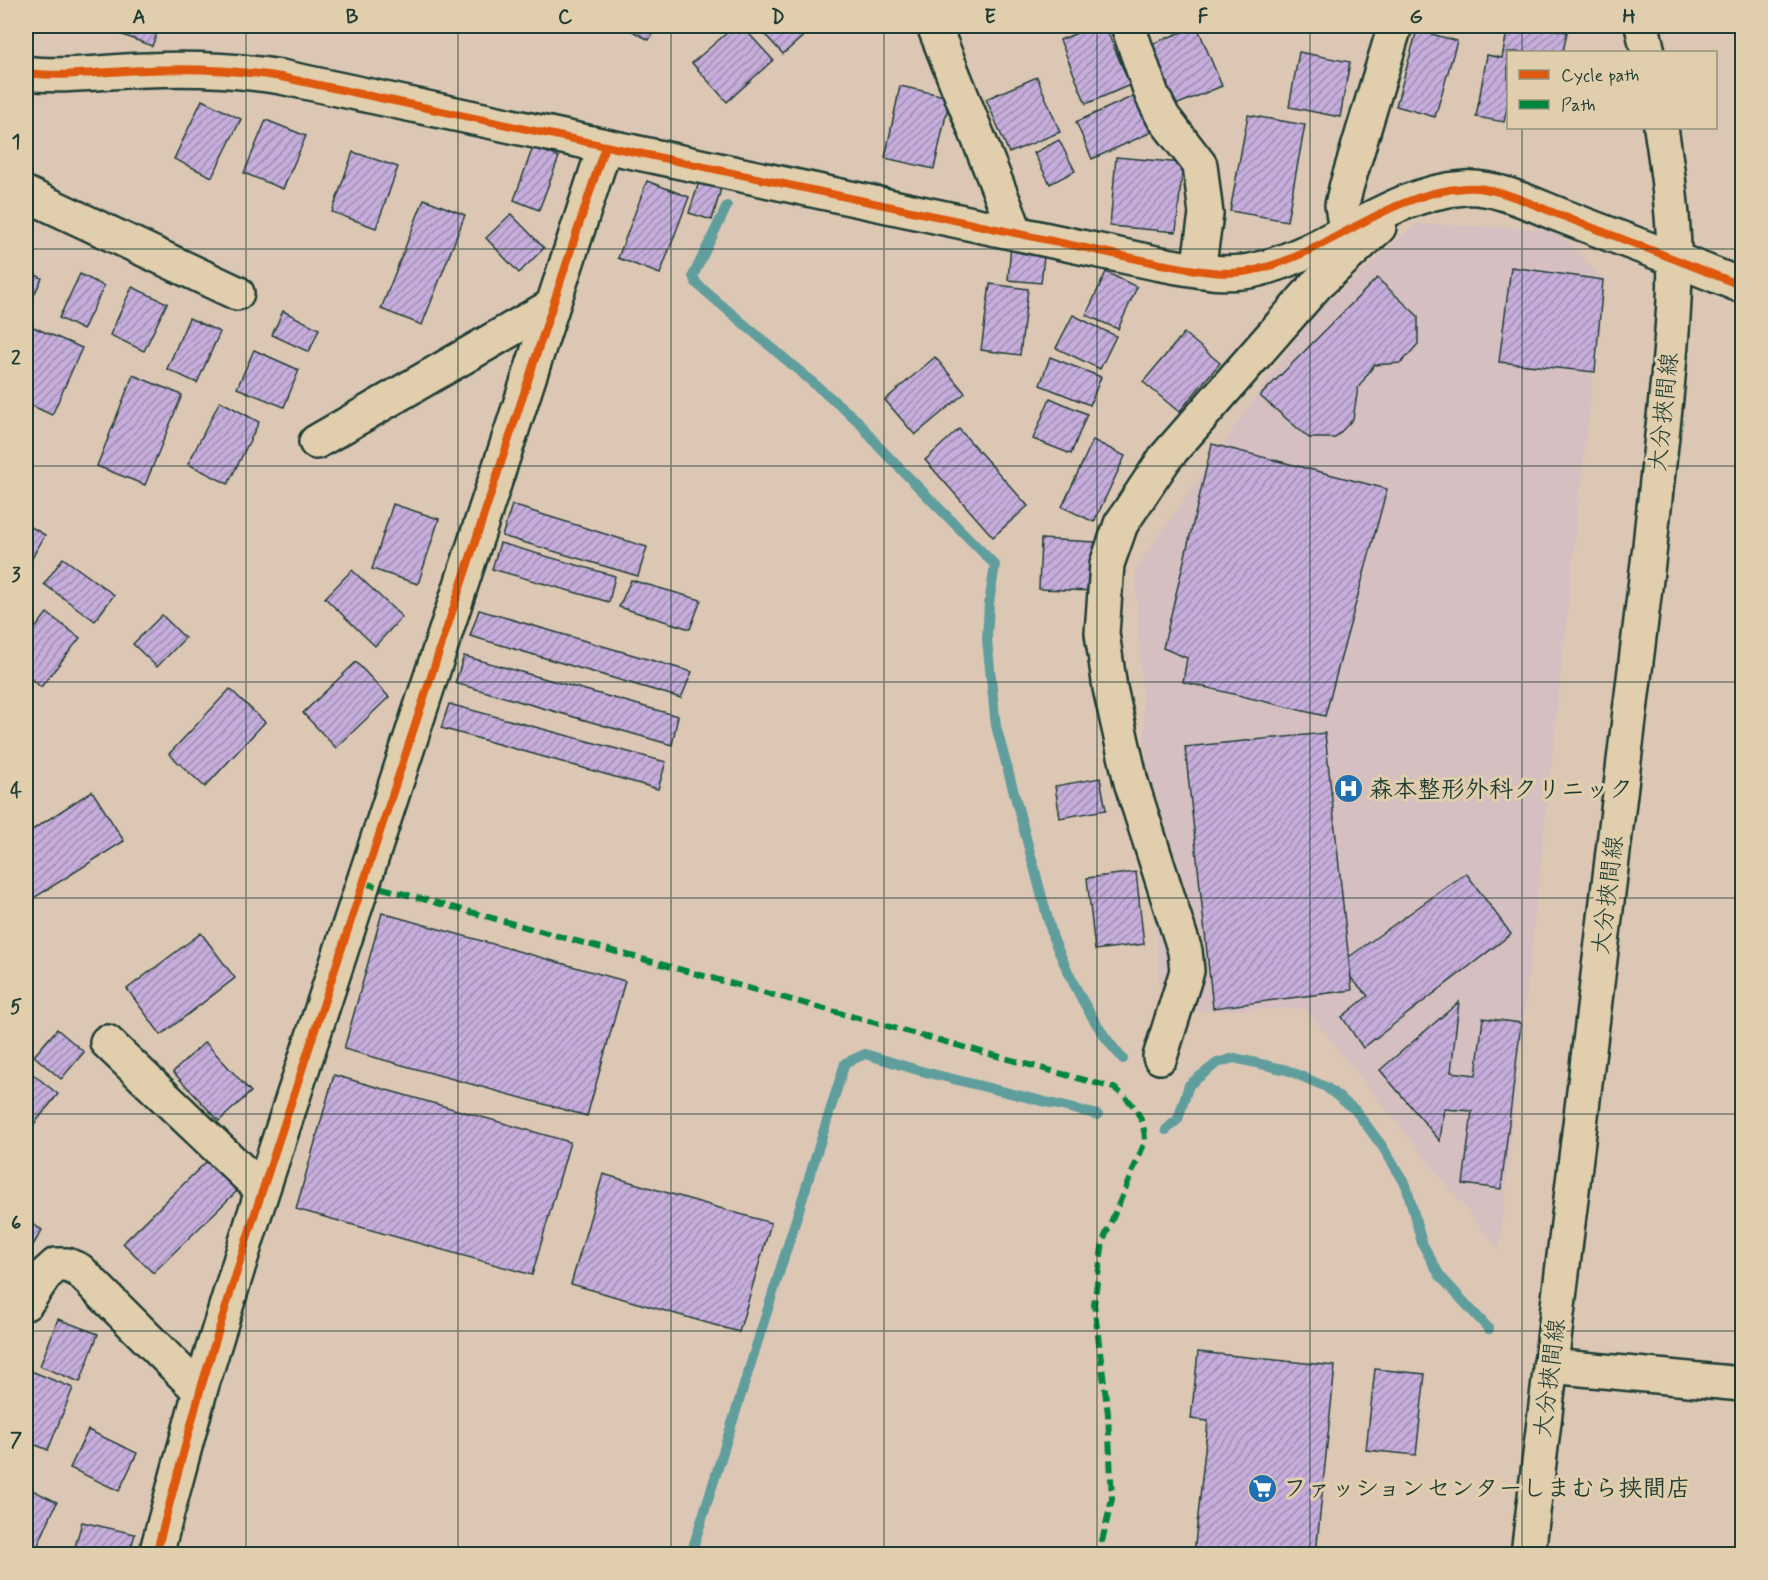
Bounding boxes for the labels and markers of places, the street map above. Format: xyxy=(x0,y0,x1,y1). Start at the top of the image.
hospital icon: 森本整形外科クリニック xyxy=(1332,773,1364,805)
place label: 森本整形外科クリニック xyxy=(1369,775,1633,806)
supermarket icon: ファッションセンターしまむら挟間店 xyxy=(1246,1472,1278,1504)
place label: ファッションセンターしまむら挟間店 xyxy=(1283,1474,1691,1505)

